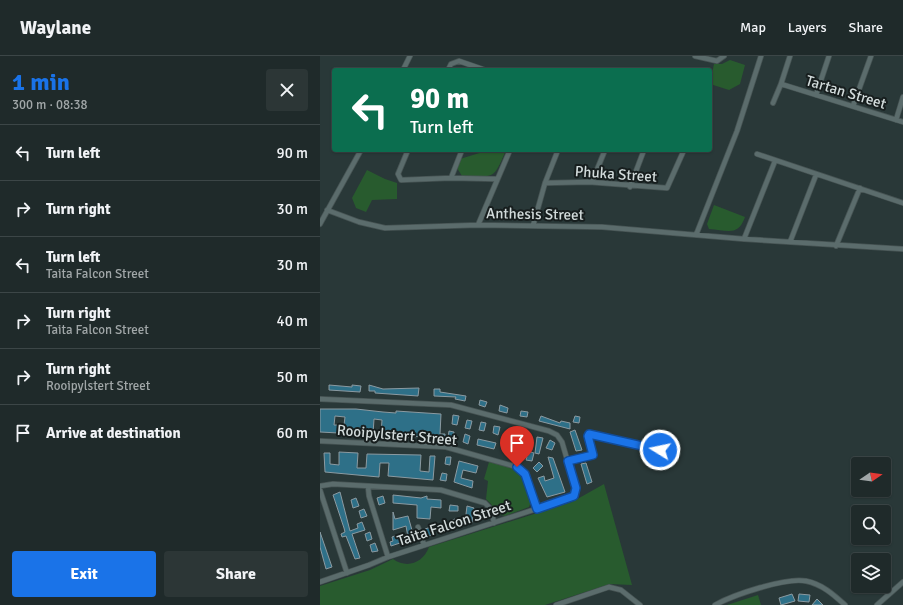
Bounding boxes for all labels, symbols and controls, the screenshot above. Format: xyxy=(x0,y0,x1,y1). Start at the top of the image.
text: Waylane xyxy=(20,16,91,40)
text: Map xyxy=(740,19,766,36)
text: Layers xyxy=(788,19,827,36)
text: Share xyxy=(849,19,883,36)
text: 1 min xyxy=(12,67,70,97)
button: close xyxy=(266,69,308,111)
street label: Tartan Street xyxy=(804,71,888,113)
text: 90 m xyxy=(410,82,469,116)
icon: left xyxy=(344,84,396,136)
text: 300 m · 08:38 xyxy=(12,97,88,113)
text: Turn left xyxy=(410,116,473,138)
icon: left xyxy=(12,142,34,164)
text: Turn left xyxy=(46,144,100,162)
text: 90 m xyxy=(277,144,308,162)
street label: Phuka Street xyxy=(574,162,658,186)
icon: right xyxy=(12,198,34,220)
text: Turn right xyxy=(46,200,111,218)
text: 30 m xyxy=(277,200,308,218)
street label: Anthesis Street xyxy=(486,204,584,224)
text: Turn left xyxy=(46,248,100,266)
icon: left xyxy=(12,254,34,276)
text: 30 m xyxy=(277,256,308,274)
text: Taita Falcon Street xyxy=(46,266,149,282)
text: Turn right xyxy=(46,304,111,322)
icon: right xyxy=(12,310,34,332)
text: 40 m xyxy=(277,312,308,330)
text: Taita Falcon Street xyxy=(46,322,149,338)
text: Turn right xyxy=(46,360,111,378)
icon: right xyxy=(12,366,34,388)
text: 50 m xyxy=(277,368,308,386)
text: Rooipylstert Street xyxy=(46,378,150,394)
street label: Rooipylstert Street xyxy=(336,421,458,449)
icon: arrive xyxy=(12,422,34,444)
text: Arrive at destination xyxy=(46,424,181,442)
text: 60 m xyxy=(277,424,308,442)
pin xyxy=(500,426,534,467)
position arrow xyxy=(639,429,681,471)
icon: arrive xyxy=(506,432,528,454)
north arrow xyxy=(851,457,891,497)
map controls xyxy=(851,457,891,593)
street label: Taita Falcon Street xyxy=(395,496,513,550)
button: search xyxy=(851,505,891,545)
button: Exit xyxy=(12,551,156,597)
button: Share xyxy=(164,551,308,597)
button: layers xyxy=(851,553,891,593)

